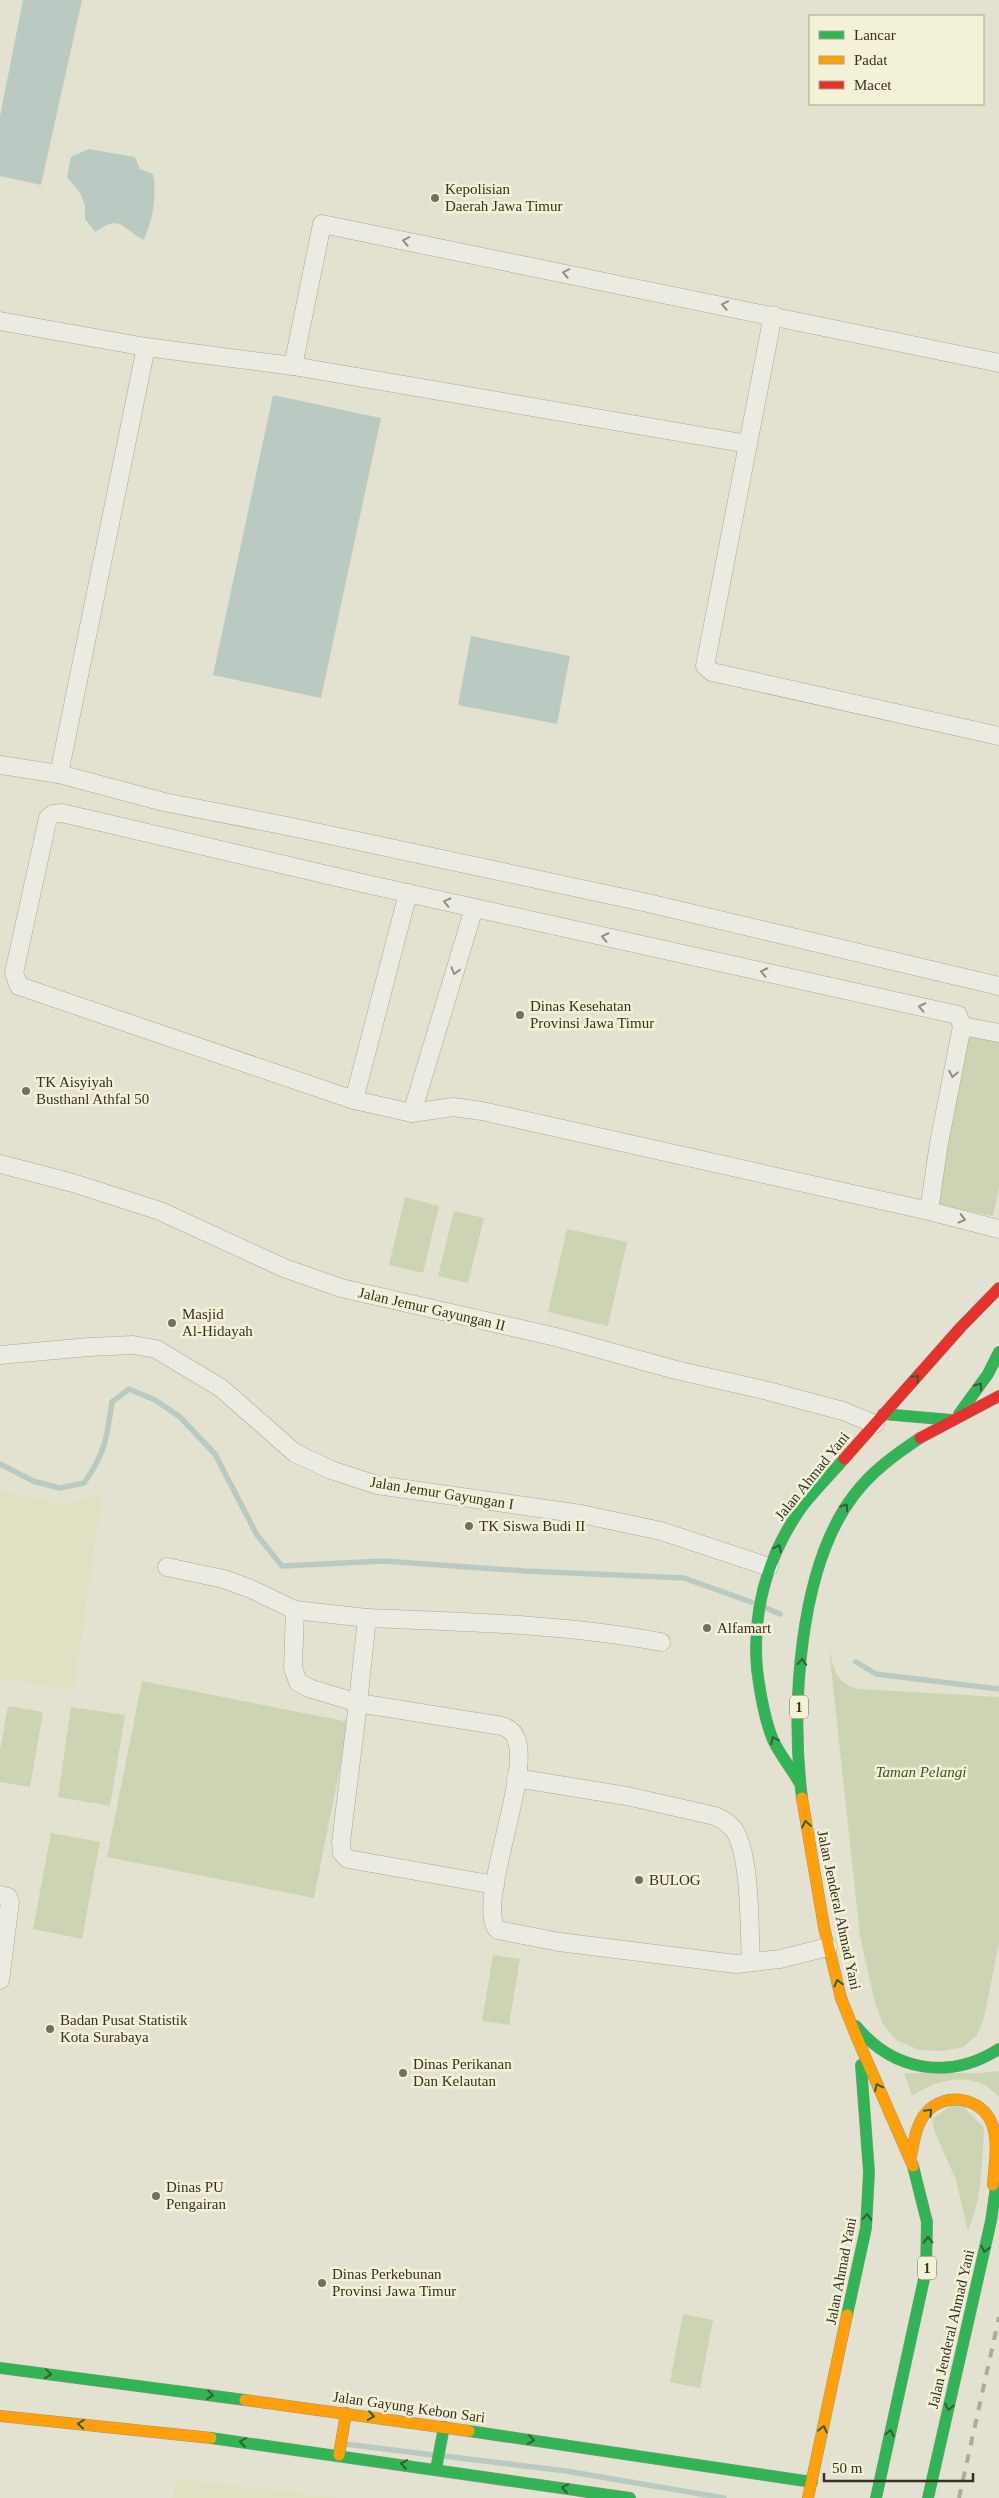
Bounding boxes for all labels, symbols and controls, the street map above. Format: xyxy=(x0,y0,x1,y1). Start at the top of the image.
legend xyxy=(809,15,984,105)
text: Lancar xyxy=(854,27,896,43)
text: Padat xyxy=(854,52,888,68)
text: Macet xyxy=(854,77,892,93)
place label: Kepolisian Daerah Jawa Timur xyxy=(445,181,562,214)
marker: Kepolisian Daerah Jawa Timur xyxy=(429,192,441,204)
one-way arrow xyxy=(402,236,411,247)
one-way arrow xyxy=(561,268,570,279)
one-way arrow xyxy=(721,301,729,311)
one-way arrow xyxy=(442,897,451,908)
one-way arrow xyxy=(601,932,610,943)
one-way arrow xyxy=(450,967,460,975)
one-way arrow xyxy=(759,967,768,978)
place label: Dinas Kesehatan Provinsi Jawa Timur xyxy=(530,998,654,1031)
one-way arrow xyxy=(918,1002,927,1013)
marker: Dinas Kesehatan Provinsi Jawa Timur xyxy=(514,1009,526,1021)
one-way arrow xyxy=(948,1070,959,1078)
place label: TK Aisyiyah Busthanl Athfal 50 xyxy=(36,1074,149,1107)
marker: TK Aisyiyah Busthanl Athfal 50 xyxy=(20,1085,32,1097)
one-way arrow xyxy=(958,1213,967,1224)
street label: Jalan Jemur Gayungan II xyxy=(357,1284,507,1334)
place label: Masjid Al-Hidayah xyxy=(182,1306,253,1339)
marker: Masjid Al-Hidayah xyxy=(166,1317,178,1329)
one-way arrow xyxy=(910,1374,919,1383)
one-way arrow xyxy=(973,1382,982,1392)
street label: Jalan Ahmad Yani xyxy=(772,1429,852,1523)
street label: Jalan Jemur Gayungan I xyxy=(369,1474,515,1512)
one-way arrow xyxy=(839,1503,848,1513)
place label: TK Siswa Budi II xyxy=(479,1518,585,1534)
marker: TK Siswa Budi II xyxy=(463,1520,475,1532)
one-way arrow xyxy=(771,1544,782,1553)
place label: Alfamart xyxy=(717,1620,772,1636)
marker: Alfamart xyxy=(701,1622,713,1634)
one-way arrow xyxy=(797,1658,808,1666)
road number: 1 xyxy=(790,1695,808,1718)
one-way arrow xyxy=(770,1736,781,1745)
park label: Taman Pelangi xyxy=(876,1764,966,1780)
one-way arrow xyxy=(801,1820,811,1828)
street label: Jalan Jenderal Ahmad Yani xyxy=(814,1829,864,1991)
place label: BULOG xyxy=(649,1872,701,1888)
marker: BULOG xyxy=(633,1874,645,1886)
one-way arrow xyxy=(833,1979,844,1988)
place label: Badan Pusat Statistik Kota Surabaya xyxy=(60,2012,188,2045)
marker: Badan Pusat Statistik Kota Surabaya xyxy=(44,2023,56,2035)
place label: Dinas Perikanan Dan Kelautan xyxy=(413,2056,512,2089)
marker: Dinas Perikanan Dan Kelautan xyxy=(397,2067,409,2079)
one-way arrow xyxy=(874,2083,884,2092)
one-way arrow xyxy=(923,2109,932,2118)
place label: Dinas PU Pengairan xyxy=(166,2179,226,2212)
marker: Dinas PU Pengairan xyxy=(150,2190,162,2202)
one-way arrow xyxy=(862,2213,873,2221)
street label: Jalan Ahmad Yani xyxy=(823,2216,859,2326)
one-way arrow xyxy=(923,2236,933,2244)
one-way arrow xyxy=(980,2244,991,2253)
street label: Jalan Jenderal Ahmad Yani xyxy=(925,2248,977,2410)
road number: 1 xyxy=(918,2256,936,2280)
place label: Dinas Perkebunan Provinsi Jawa Timur xyxy=(332,2266,456,2299)
marker: Dinas Perkebunan Provinsi Jawa Timur xyxy=(316,2277,328,2289)
one-way arrow xyxy=(45,2368,53,2379)
street label: Jalan Gayung Kebon Sari xyxy=(332,2388,486,2426)
one-way arrow xyxy=(206,2389,214,2400)
one-way arrow xyxy=(944,2403,954,2412)
one-way arrow xyxy=(367,2410,375,2421)
one-way arrow xyxy=(77,2419,85,2430)
one-way arrow xyxy=(817,2424,828,2433)
one-way arrow xyxy=(885,2429,895,2438)
one-way arrow xyxy=(528,2434,536,2445)
one-way arrow xyxy=(238,2437,246,2448)
scale bar xyxy=(824,2450,973,2482)
one-way arrow xyxy=(399,2459,407,2470)
text: 50 m xyxy=(832,2460,863,2476)
one-way arrow xyxy=(560,2483,569,2493)

